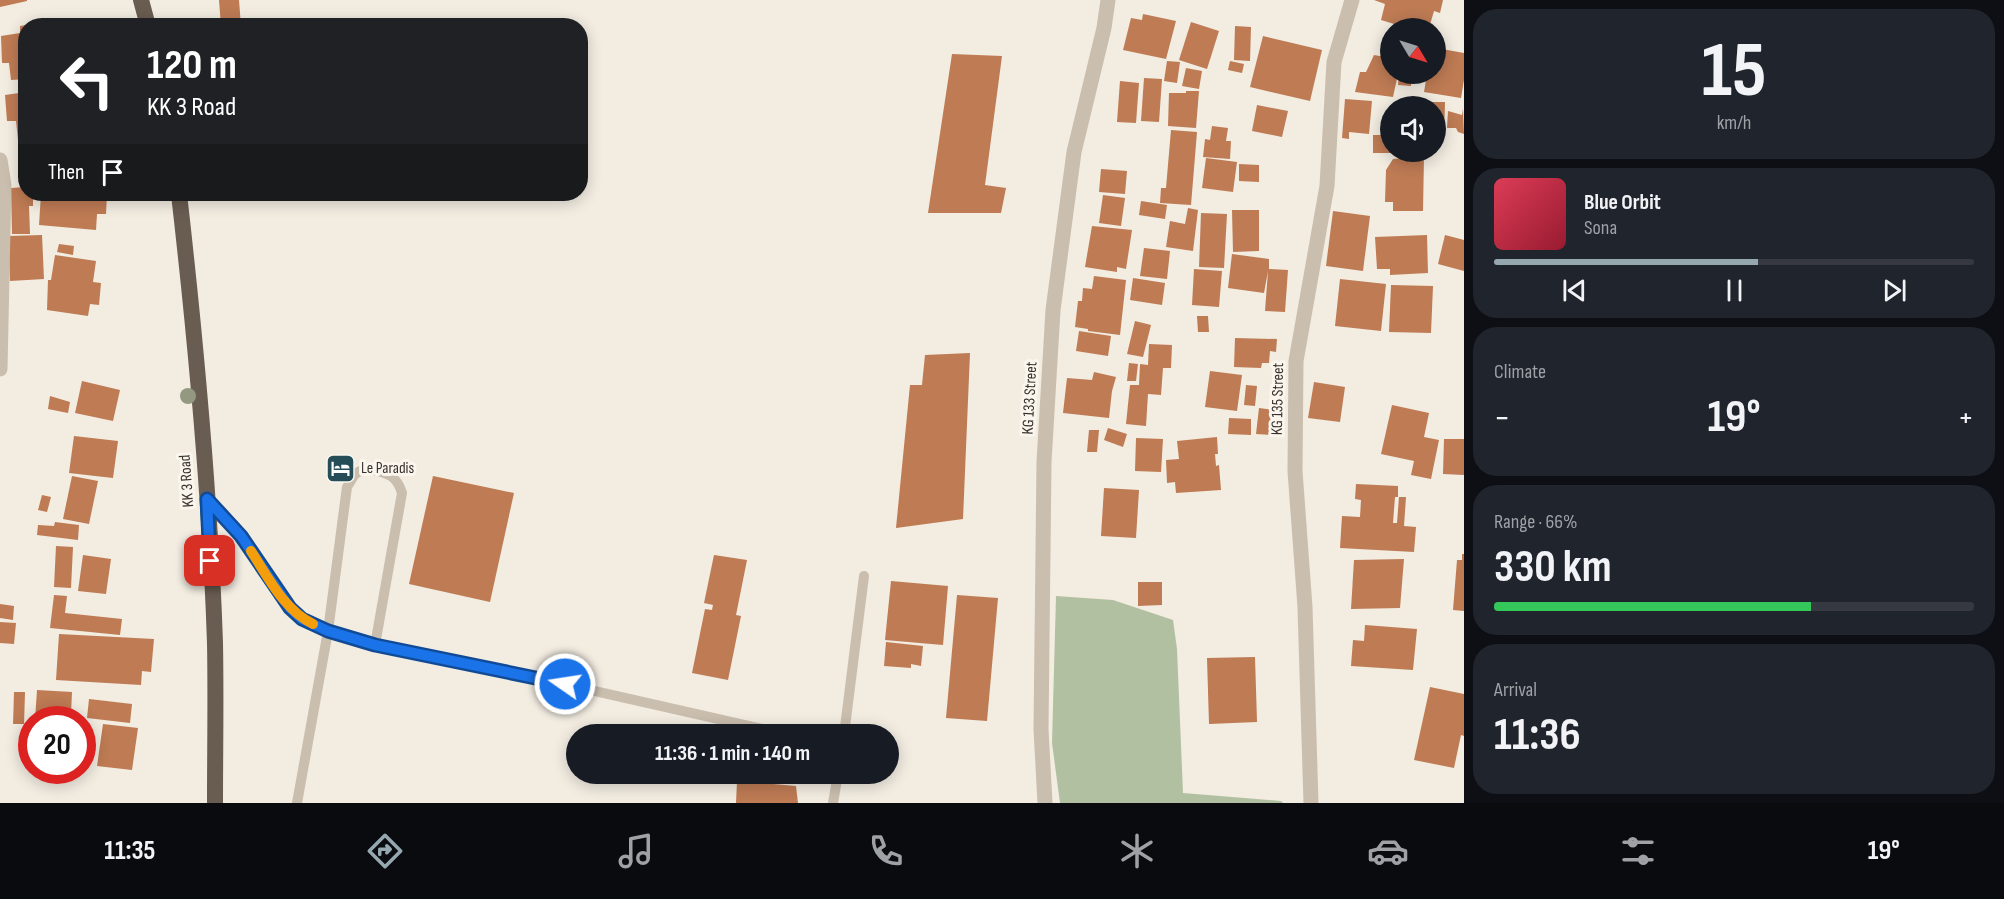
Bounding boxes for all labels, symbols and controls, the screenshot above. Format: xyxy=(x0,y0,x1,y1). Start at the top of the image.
north arrow xyxy=(1380,18,1446,84)
map controls xyxy=(1380,18,1446,162)
text: 15 xyxy=(1702,25,1766,118)
text: 120 m xyxy=(147,40,237,91)
icon: left xyxy=(48,42,126,120)
text: KK 3 Road xyxy=(147,91,236,123)
button: sound xyxy=(1380,96,1446,162)
text: km/h xyxy=(1717,111,1751,135)
icon: arrive xyxy=(96,156,129,189)
text: Then xyxy=(48,159,84,186)
text: Blue Orbit xyxy=(1584,189,1661,216)
text: Sona xyxy=(1584,216,1617,240)
icon: previous xyxy=(1558,274,1591,307)
icon: pause xyxy=(1718,274,1751,307)
icon: next xyxy=(1878,274,1911,307)
text: Climate xyxy=(1494,360,1546,384)
street label: KG 133 Street xyxy=(1019,361,1041,435)
street label: KG 135 Street xyxy=(1268,362,1288,435)
text: 19° xyxy=(1707,390,1761,445)
text: − xyxy=(1494,398,1510,438)
text: + xyxy=(1958,398,1974,438)
hotel icon: Le Paradis xyxy=(324,452,356,484)
street label: KK 3 Road xyxy=(176,454,198,508)
place label: Le Paradis xyxy=(361,459,415,478)
text: Range · 66% xyxy=(1494,510,1578,534)
pin xyxy=(184,535,235,586)
text: 330 km xyxy=(1494,540,1612,595)
icon: arrive xyxy=(193,544,226,577)
position arrow xyxy=(533,652,597,716)
text: Arrival xyxy=(1494,678,1537,702)
speed limit sign: 20 xyxy=(18,706,96,784)
text: 11:36 xyxy=(1494,708,1581,763)
text: 11:36 · 1 min · 140 m xyxy=(655,740,810,767)
icon: directions xyxy=(364,830,406,872)
icon: music xyxy=(615,830,657,872)
icon: phone xyxy=(865,830,907,872)
icon: climate xyxy=(1116,830,1158,872)
icon: car xyxy=(1367,830,1409,872)
icon: filters xyxy=(1617,830,1659,872)
text: 11:35 xyxy=(104,835,155,867)
text: 19° xyxy=(1868,835,1900,867)

